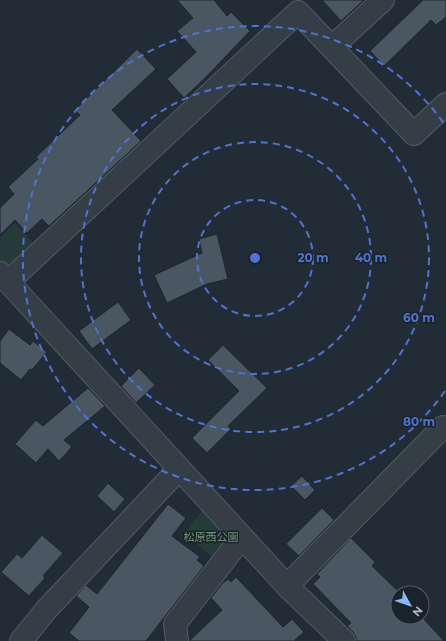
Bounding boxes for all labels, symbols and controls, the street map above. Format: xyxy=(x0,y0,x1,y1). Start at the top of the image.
text: 20 m xyxy=(297,250,329,265)
text: 40 m xyxy=(355,250,387,265)
centre of rings xyxy=(248,251,262,265)
text: 60 m xyxy=(403,310,435,325)
text: 80 m xyxy=(403,414,435,429)
park label: 松原西公園 xyxy=(184,530,239,544)
north arrow xyxy=(390,585,430,625)
text: N xyxy=(409,604,426,619)

